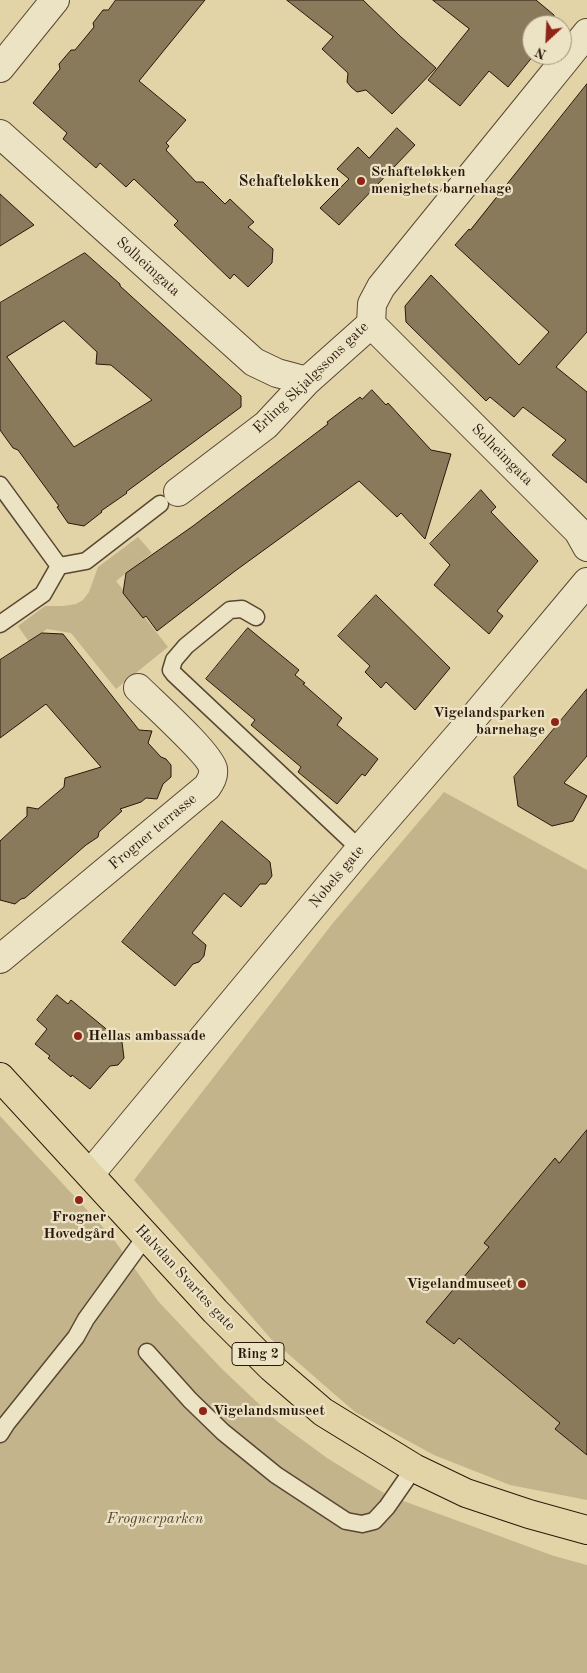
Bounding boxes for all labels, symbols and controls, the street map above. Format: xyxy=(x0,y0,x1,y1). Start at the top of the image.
north arrow xyxy=(522,15,572,65)
text: N xyxy=(533,44,549,61)
place label: Schafteløkken menighets barnehage xyxy=(371,163,512,198)
district label: Schafteløkken xyxy=(239,172,339,192)
marker: Schafteløkken menighets barnehage xyxy=(355,175,367,187)
street label: Solheimgata xyxy=(112,234,184,300)
street label: Erling Skjalgssons gate xyxy=(250,318,372,438)
street label: Solheimgata xyxy=(467,420,537,490)
place label: Vigelandsparken barnehage xyxy=(433,704,545,739)
marker: Vigelandsparken barnehage xyxy=(549,716,561,728)
street label: Frogner terrasse xyxy=(105,790,201,874)
street label: Nobels gate xyxy=(306,842,368,912)
place label: Hellas ambassade xyxy=(88,1027,206,1045)
marker: Hellas ambassade xyxy=(72,1030,84,1042)
marker: Frogner Hovedgård xyxy=(73,1194,85,1206)
place label: Frogner Hovedgård xyxy=(43,1208,115,1243)
street label: Halvdan Svartes gate xyxy=(131,1221,239,1335)
place label: Vigelandmuseet xyxy=(407,1275,512,1293)
marker: Vigelandmuseet xyxy=(516,1278,528,1290)
road number: Ring 2 xyxy=(232,1342,284,1366)
place label: Vigelandsmuseet xyxy=(213,1402,325,1420)
marker: Vigelandsmuseet xyxy=(197,1405,209,1417)
park label: Frognerparken xyxy=(107,1510,203,1528)

